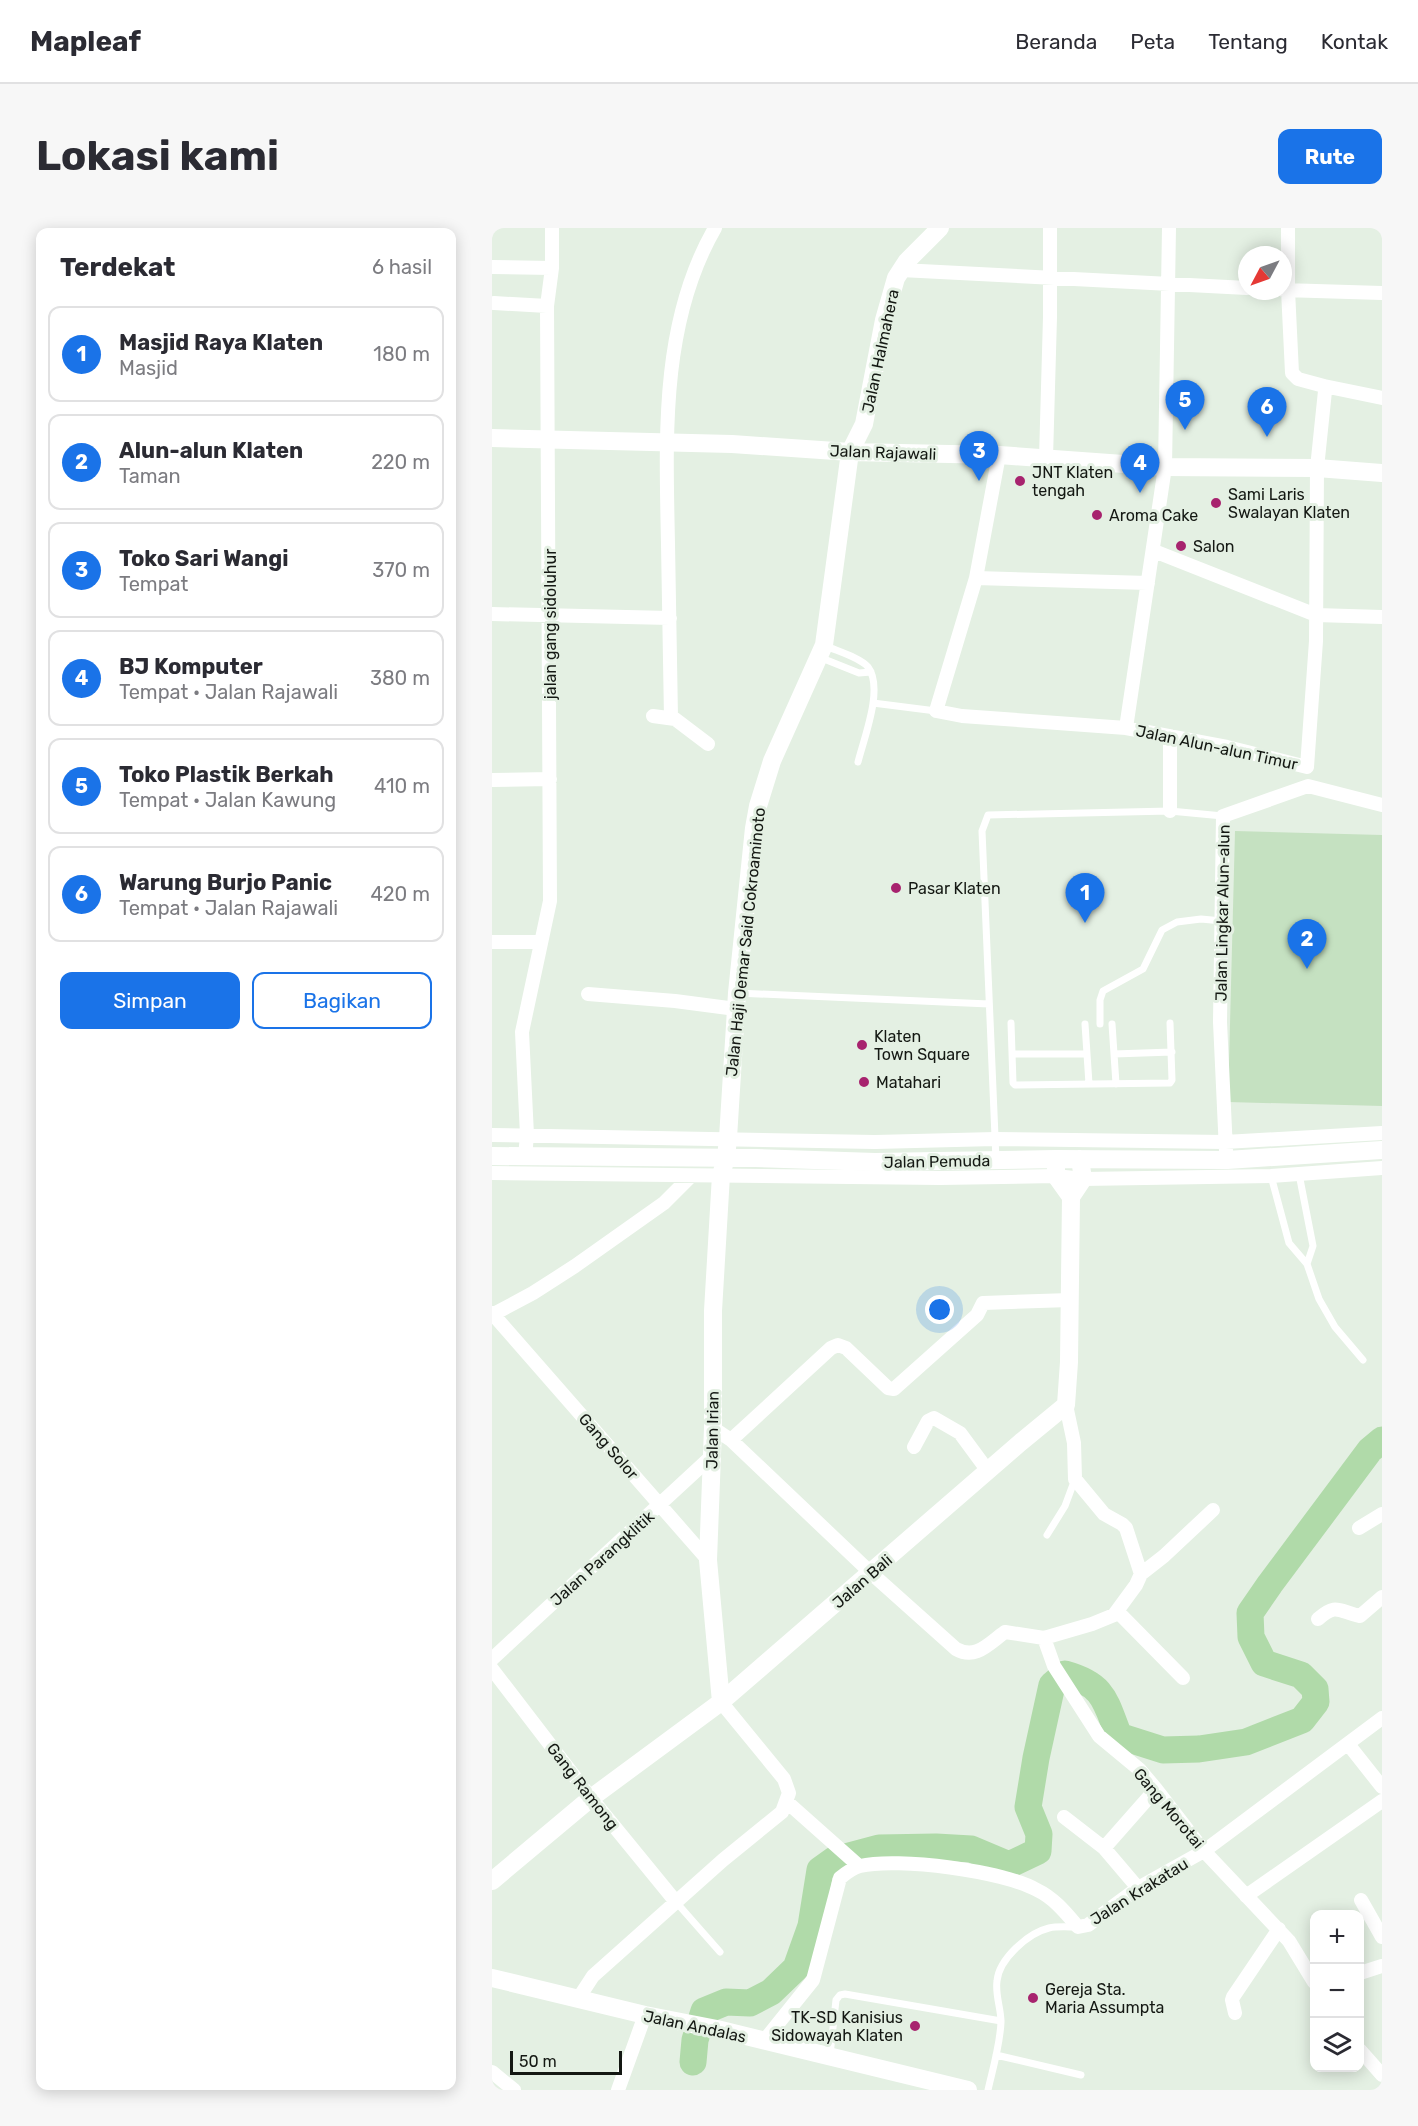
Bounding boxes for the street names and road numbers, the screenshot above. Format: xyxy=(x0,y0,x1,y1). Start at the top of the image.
street label: Jalan Halmahera xyxy=(858,288,903,415)
street label: Jalan Rajawali xyxy=(829,441,937,464)
street label: jalan gang sidoluhur xyxy=(541,549,560,700)
street label: Jalan Alun-alun Timur xyxy=(1134,721,1300,774)
street label: Jalan Haji Oemar Said Cokroaminoto xyxy=(722,807,769,1078)
street label: Jalan Lingkar Alun-alun xyxy=(1211,824,1234,1002)
street label: Jalan Pemuda xyxy=(884,1151,990,1172)
street label: Jalan Irian xyxy=(702,1391,723,1469)
street label: Gang Solor xyxy=(575,1409,642,1483)
street label: Jalan Parangklitik xyxy=(547,1506,659,1610)
street label: Jalan Bali xyxy=(829,1550,896,1612)
street label: Gang Ramong xyxy=(543,1739,622,1833)
street label: Gang Morotai xyxy=(1130,1764,1208,1852)
street label: Jalan Krakatau xyxy=(1087,1854,1191,1929)
street label: Jalan Andalas xyxy=(642,2006,748,2047)

